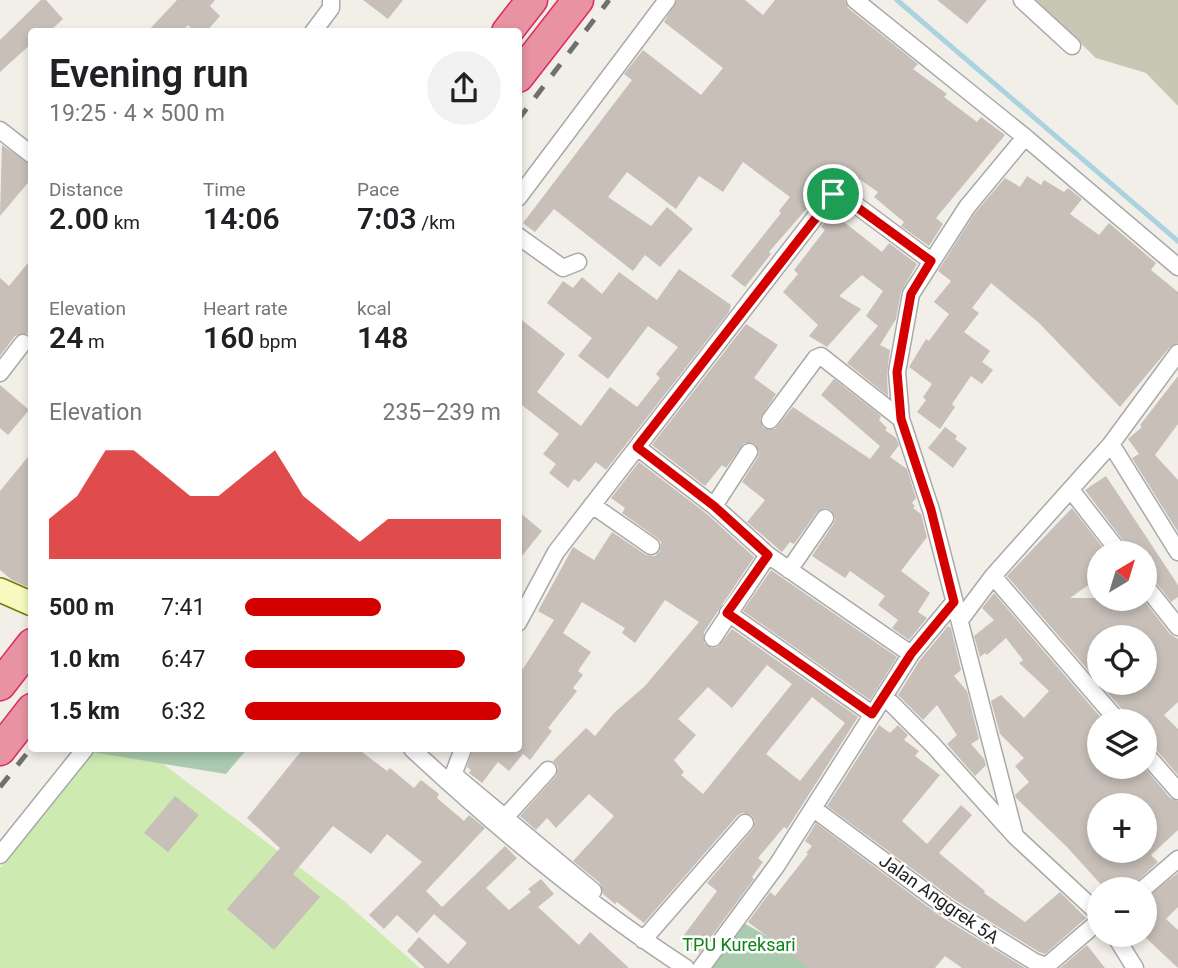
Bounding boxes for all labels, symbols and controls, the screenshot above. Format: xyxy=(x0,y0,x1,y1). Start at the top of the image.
button: share xyxy=(427,51,501,125)
text: Evening run xyxy=(49,52,249,96)
text: 19:25 · 4 × 500 m xyxy=(49,100,225,127)
pin xyxy=(803,164,863,224)
icon: arrive xyxy=(814,175,852,213)
text: Distance xyxy=(49,178,123,201)
text: Time xyxy=(203,178,246,201)
text: Pace xyxy=(357,178,399,201)
text: 2.00 xyxy=(49,201,109,236)
text: 14:06 xyxy=(203,201,280,236)
text: 7:03 xyxy=(357,201,417,236)
text: km xyxy=(109,211,140,234)
text: /km xyxy=(417,211,455,234)
text: Elevation xyxy=(49,297,126,320)
text: Heart rate xyxy=(203,297,288,320)
text: kcal xyxy=(357,297,391,320)
text: 24 xyxy=(49,320,83,355)
text: 160 xyxy=(203,320,254,355)
text: 148 xyxy=(357,320,408,355)
text: m xyxy=(83,330,105,353)
text: bpm xyxy=(254,330,297,353)
text: Elevation xyxy=(49,399,142,426)
text: 235–239 m xyxy=(382,399,501,426)
north arrow xyxy=(1087,541,1157,611)
map controls xyxy=(1087,541,1157,947)
text: 500 m xyxy=(49,594,114,621)
text: 7:41 xyxy=(161,594,205,621)
button: locate xyxy=(1087,625,1157,695)
text: 1.0 km xyxy=(49,646,120,673)
text: 6:47 xyxy=(161,646,205,673)
text: 1.5 km xyxy=(49,698,120,725)
text: 6:32 xyxy=(161,698,205,725)
button: layers xyxy=(1087,709,1157,779)
button: + xyxy=(1087,793,1157,863)
street label: Jalan Anggrek 5A xyxy=(875,850,1003,948)
button: − xyxy=(1087,877,1157,947)
park label: TPU Kureksari xyxy=(682,934,796,955)

